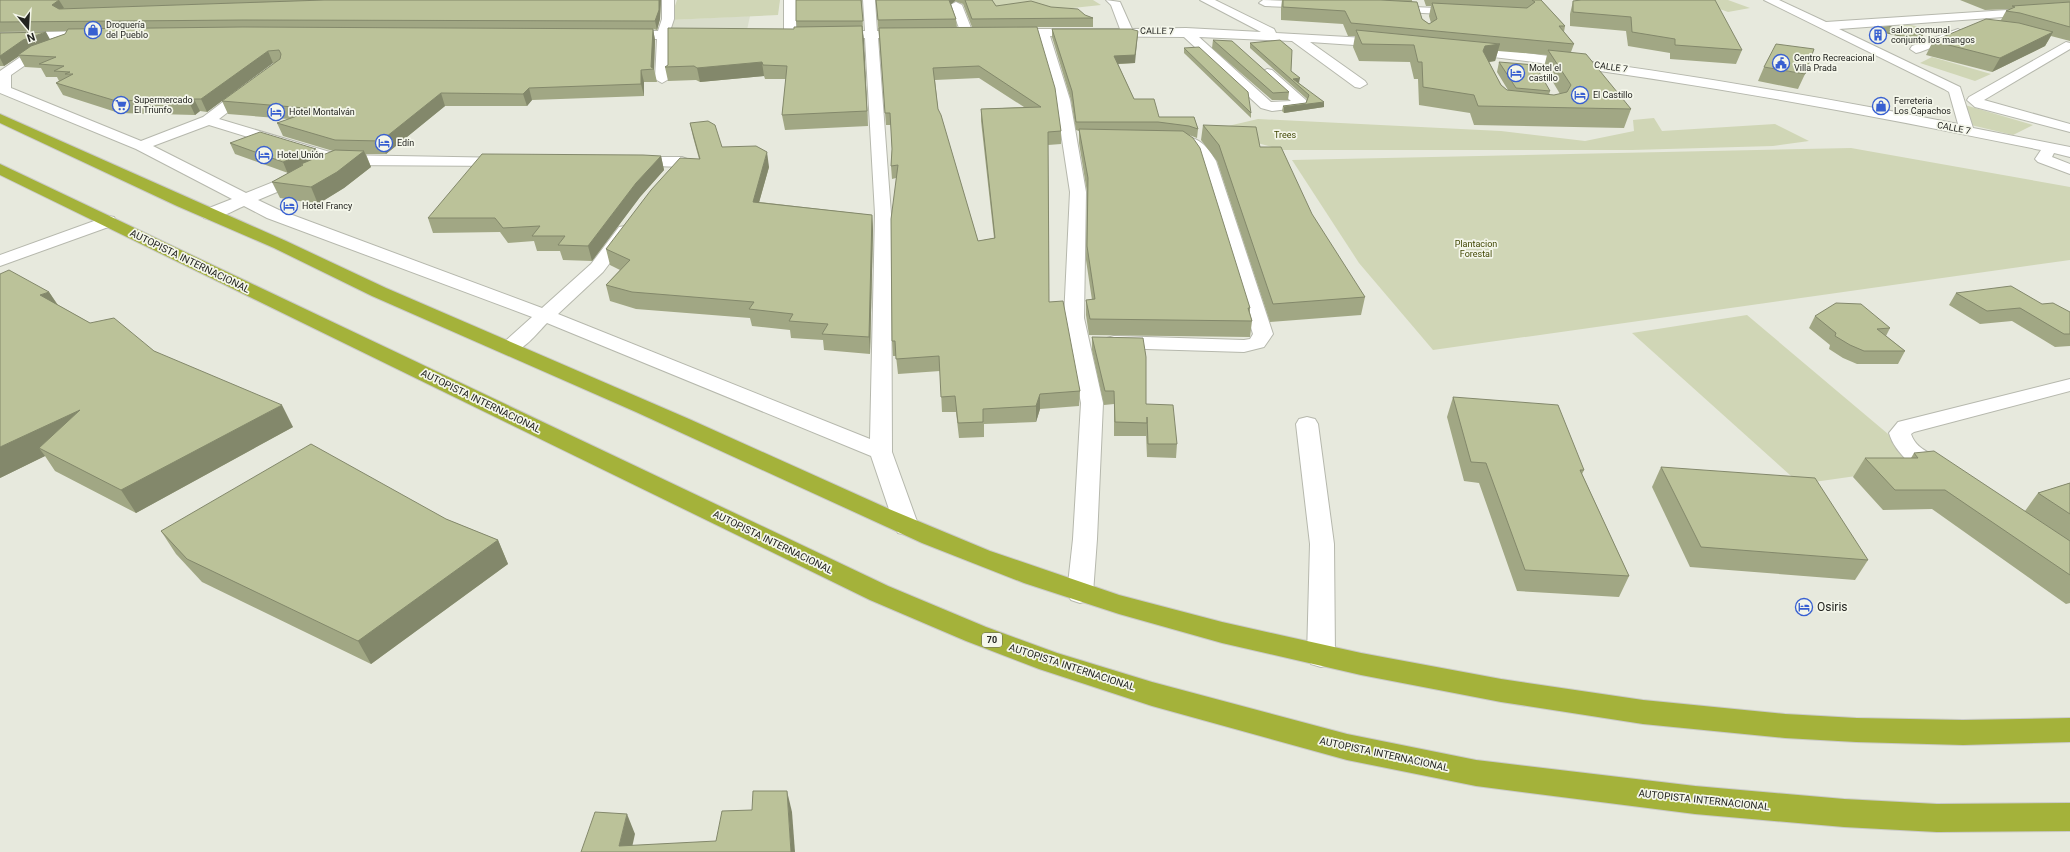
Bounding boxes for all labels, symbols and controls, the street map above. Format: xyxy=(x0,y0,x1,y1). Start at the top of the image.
north arrow xyxy=(8,8,48,48)
shop icon: Droguería del Pueblo xyxy=(83,20,103,40)
place label: Droguería del Pueblo xyxy=(106,20,148,40)
building icon: salon comunal conjunto los mangos xyxy=(1868,25,1888,45)
place label: salon comunal conjunto los mangos xyxy=(1891,25,1975,45)
street label: CALLE 7 xyxy=(1140,26,1174,36)
text: N xyxy=(25,30,37,44)
public building icon: Centro Recreacional Villa Prada xyxy=(1771,53,1791,73)
place label: Centro Recreacional Villa Prada xyxy=(1794,53,1875,73)
street label: CALLE 7 xyxy=(1594,60,1628,74)
hotel icon: Motel el castillo xyxy=(1506,63,1526,83)
place label: Motel el castillo xyxy=(1529,63,1561,83)
hotel icon: El Castillo xyxy=(1570,85,1590,105)
place label: El Castillo xyxy=(1593,90,1633,100)
supermarket icon: Supermercado El Triunfo xyxy=(111,95,131,115)
place label: Supermercado El Triunfo xyxy=(134,95,193,115)
shop icon: Ferreteria Los Capachos xyxy=(1871,96,1891,116)
place label: Ferreteria Los Capachos xyxy=(1894,96,1951,116)
hotel icon: Hotel Montalván xyxy=(266,102,286,122)
place label: Hotel Montalván xyxy=(289,107,355,117)
street label: CALLE 7 xyxy=(1936,120,1972,136)
park label: Trees xyxy=(1274,130,1296,140)
hotel icon: Edín xyxy=(374,133,394,153)
place label: Edín xyxy=(397,138,414,148)
hotel icon: Hotel Unión xyxy=(254,145,274,165)
place label: Hotel Unión xyxy=(277,150,324,160)
hotel icon: Hotel Francy xyxy=(279,196,299,216)
place label: Hotel Francy xyxy=(302,201,353,211)
street label: AUTOPISTA INTERNACIONAL xyxy=(128,227,252,295)
park label: Plantacion Forestal xyxy=(1455,239,1497,259)
street label: AUTOPISTA INTERNACIONAL xyxy=(419,367,543,435)
street label: AUTOPISTA INTERNACIONAL xyxy=(711,508,835,576)
hotel icon: Osiris xyxy=(1794,597,1814,617)
place label: Osiris xyxy=(1817,600,1848,614)
road number: 70 xyxy=(982,633,1002,647)
street label: AUTOPISTA INTERNACIONAL xyxy=(1008,641,1137,693)
street label: AUTOPISTA INTERNACIONAL xyxy=(1318,735,1450,773)
street label: AUTOPISTA INTERNACIONAL xyxy=(1638,788,1771,812)

